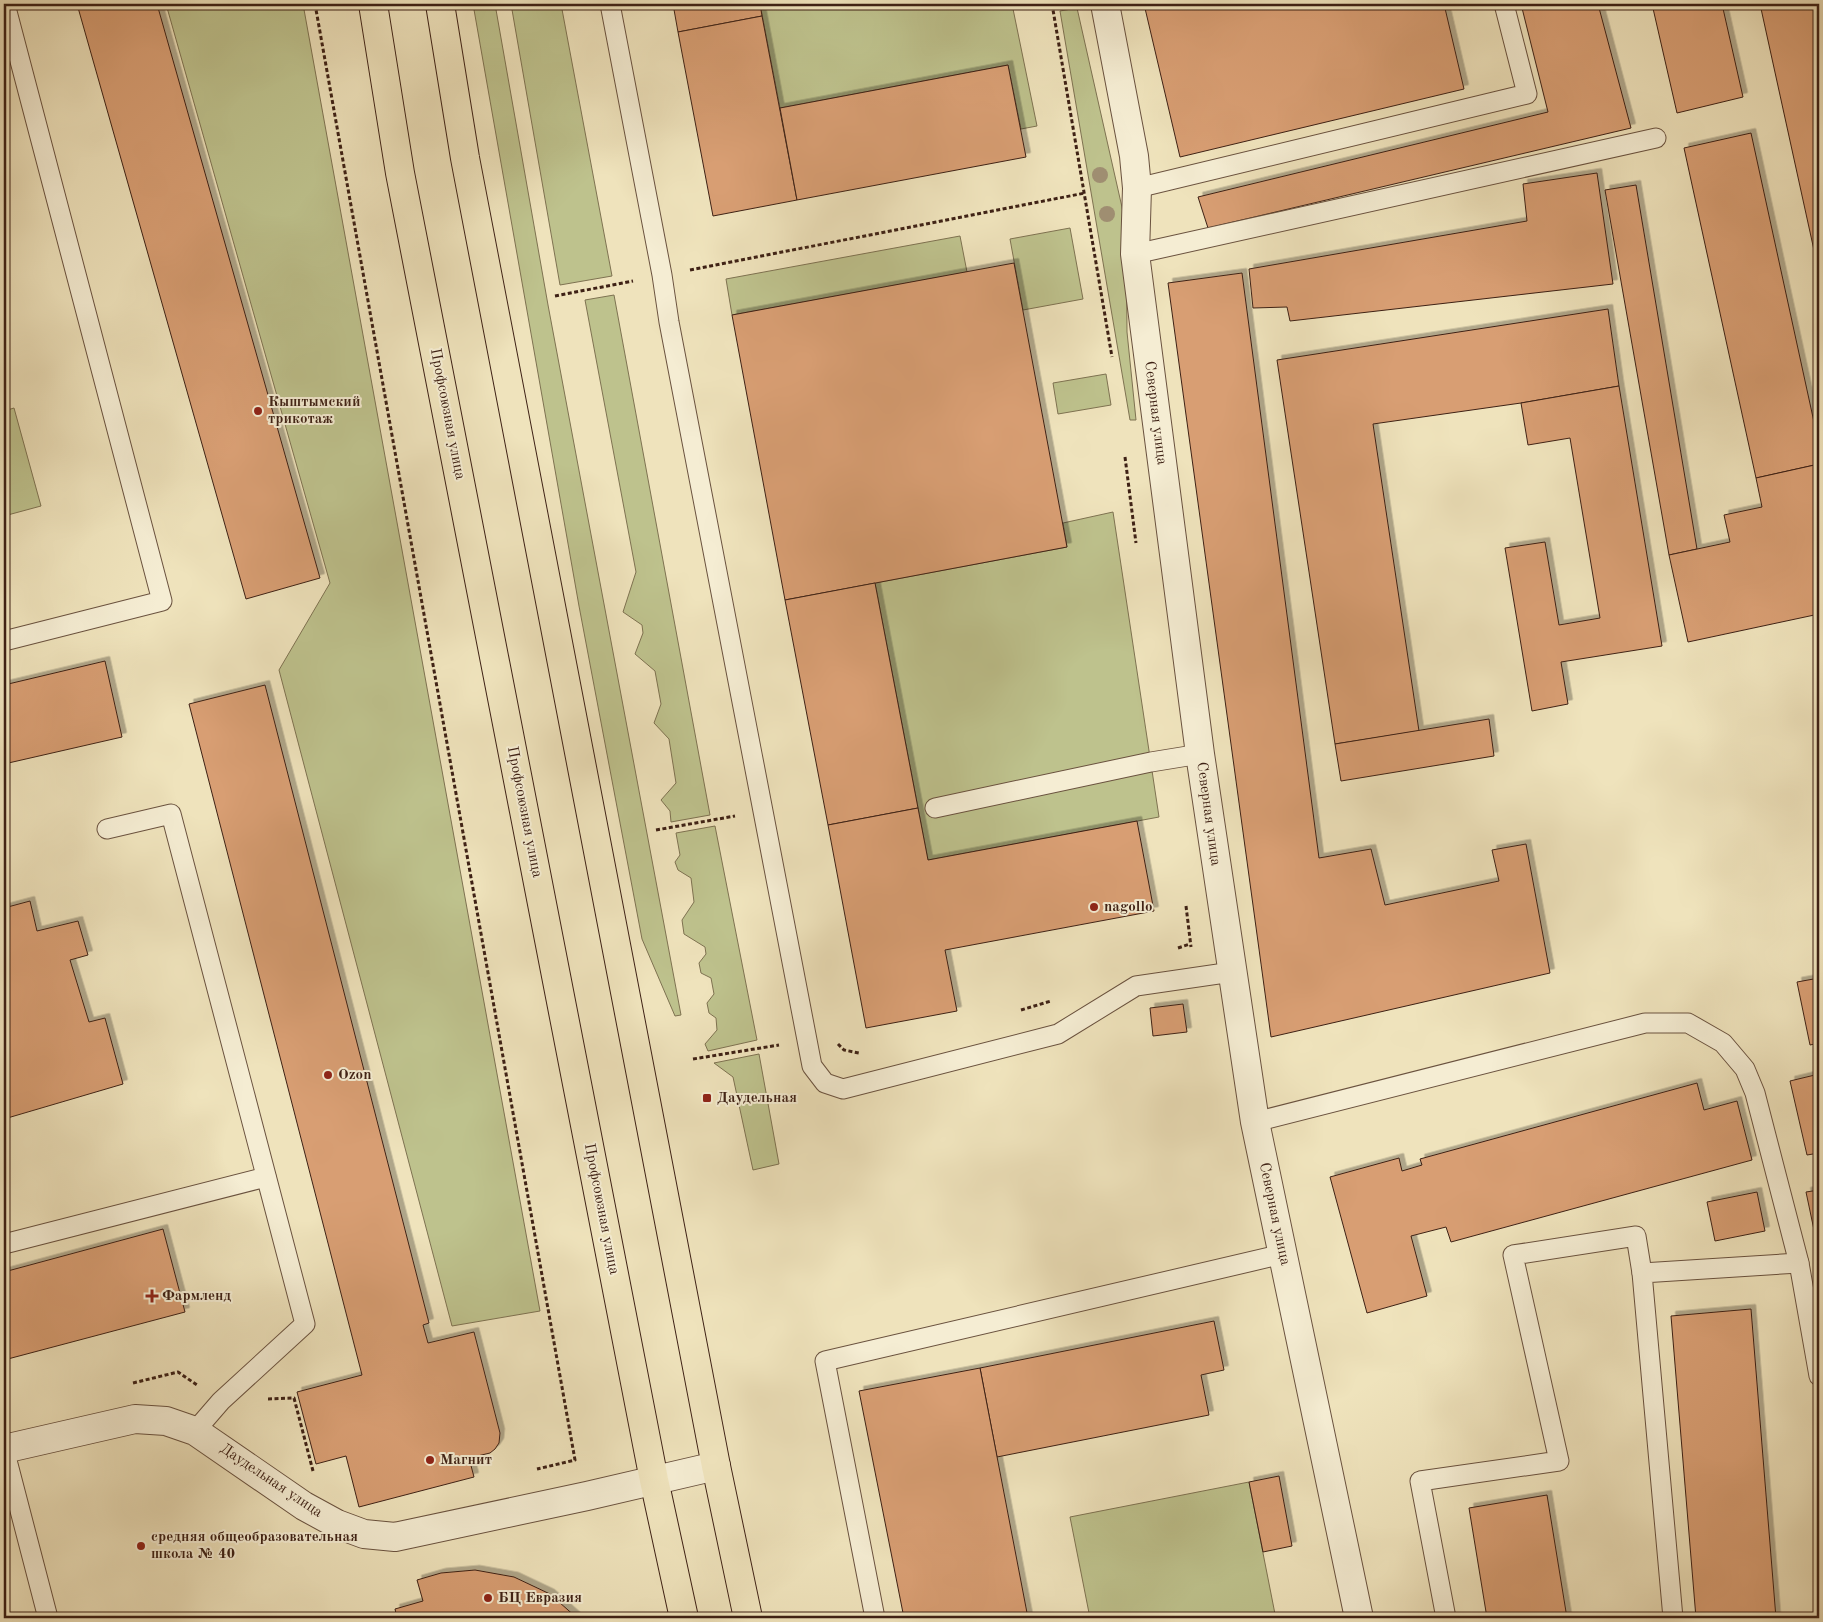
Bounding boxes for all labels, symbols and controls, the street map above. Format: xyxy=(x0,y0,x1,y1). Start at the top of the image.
street label: Профсоюзная улица xyxy=(427,347,467,481)
street label: Северная улица xyxy=(1141,360,1169,467)
place label: Кыштымский трикотаж xyxy=(268,395,361,427)
marker: Кыштымский трикотаж xyxy=(252,405,264,417)
street label: Профсоюзная улица xyxy=(504,745,544,879)
street label: Северная улица xyxy=(1193,761,1223,868)
place label: nagollo xyxy=(1104,900,1153,915)
marker: nagollo xyxy=(1088,901,1100,913)
place label: Ozon xyxy=(338,1068,371,1083)
marker: Ozon xyxy=(322,1069,334,1081)
place label: Даудельная xyxy=(717,1091,797,1106)
marker: Даудельная xyxy=(701,1092,713,1104)
street label: Профсоюзная улица xyxy=(581,1142,621,1276)
street label: Северная улица xyxy=(1256,1161,1292,1267)
place label: Фармленд xyxy=(162,1289,232,1304)
marker: Фармленд xyxy=(146,1290,158,1302)
street label: Даудельная улица xyxy=(217,1441,325,1521)
place label: Магнит xyxy=(440,1453,492,1468)
marker: Магнит xyxy=(424,1454,436,1466)
place label: средняя общеобразовательная школа № 40 xyxy=(151,1530,358,1562)
marker: средняя общеобразовательная школа № 40 xyxy=(135,1540,147,1552)
place label: БЦ Евразия xyxy=(498,1591,582,1606)
marker: БЦ Евразия xyxy=(482,1592,494,1604)

